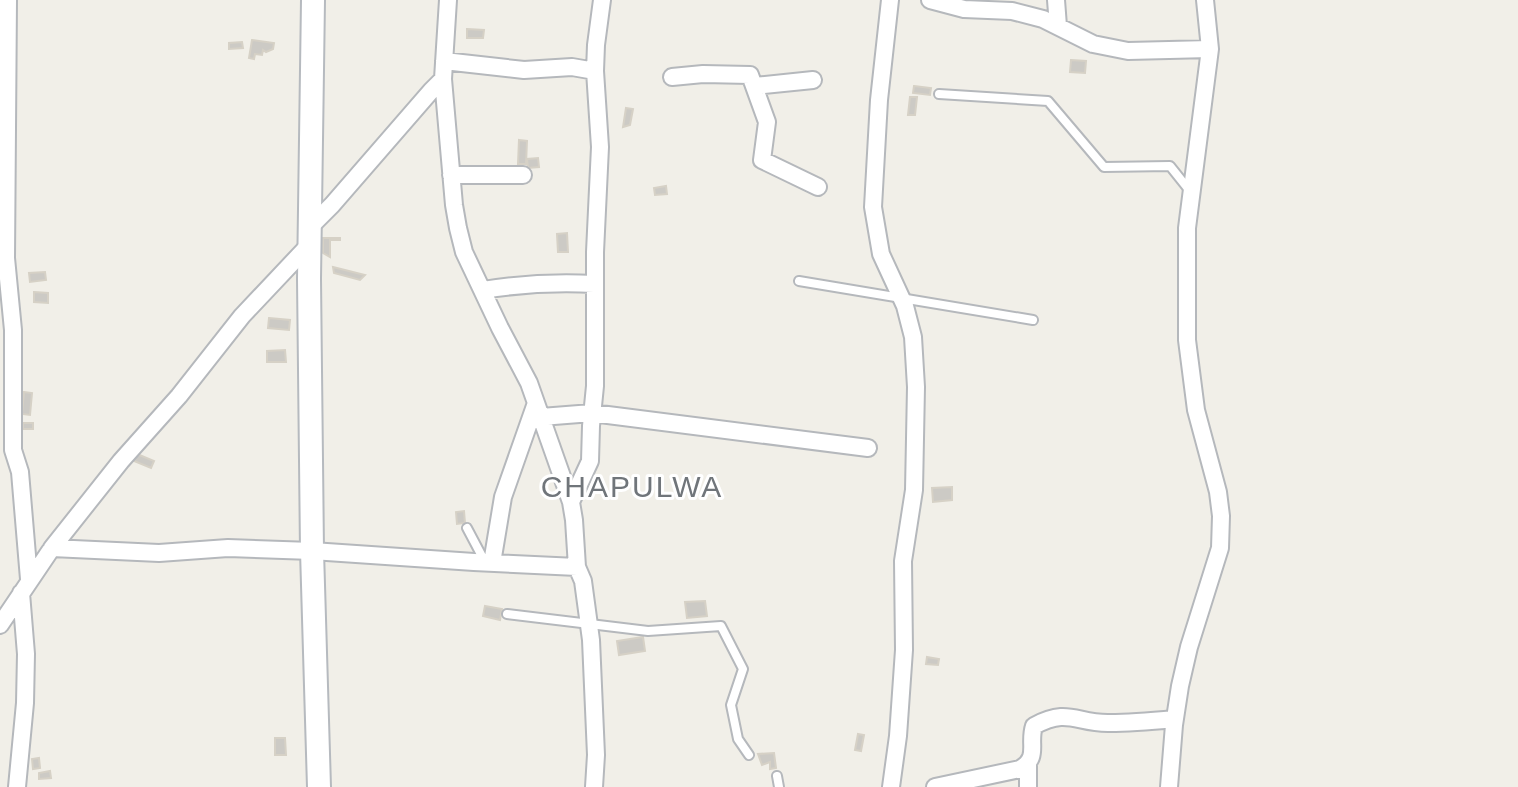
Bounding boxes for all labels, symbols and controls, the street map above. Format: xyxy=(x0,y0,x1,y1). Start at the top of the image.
district label: CHAPULWA xyxy=(541,470,723,503)

